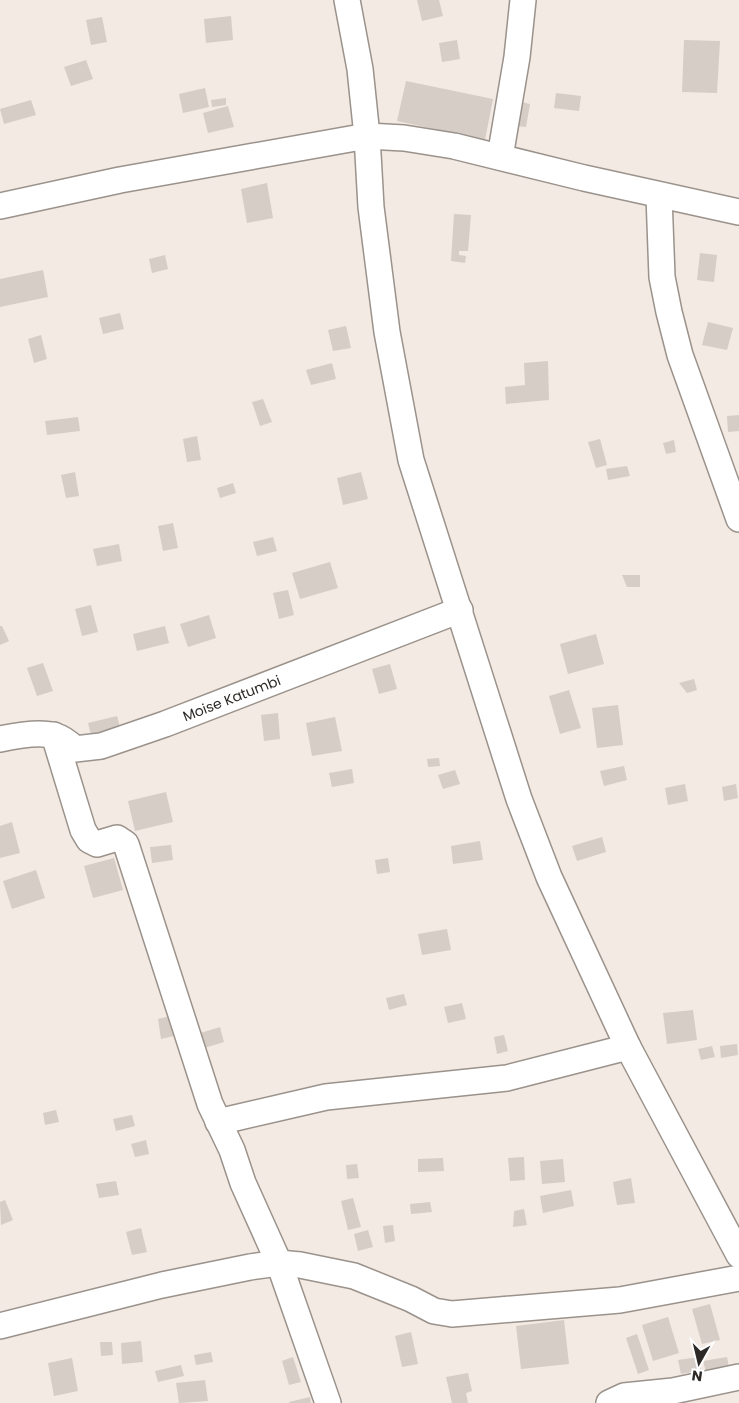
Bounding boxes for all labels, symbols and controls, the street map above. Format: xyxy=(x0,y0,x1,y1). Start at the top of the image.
street label: Moise Katumbi xyxy=(180,670,284,726)
north arrow xyxy=(674,1338,724,1388)
text: N xyxy=(691,1365,704,1387)

